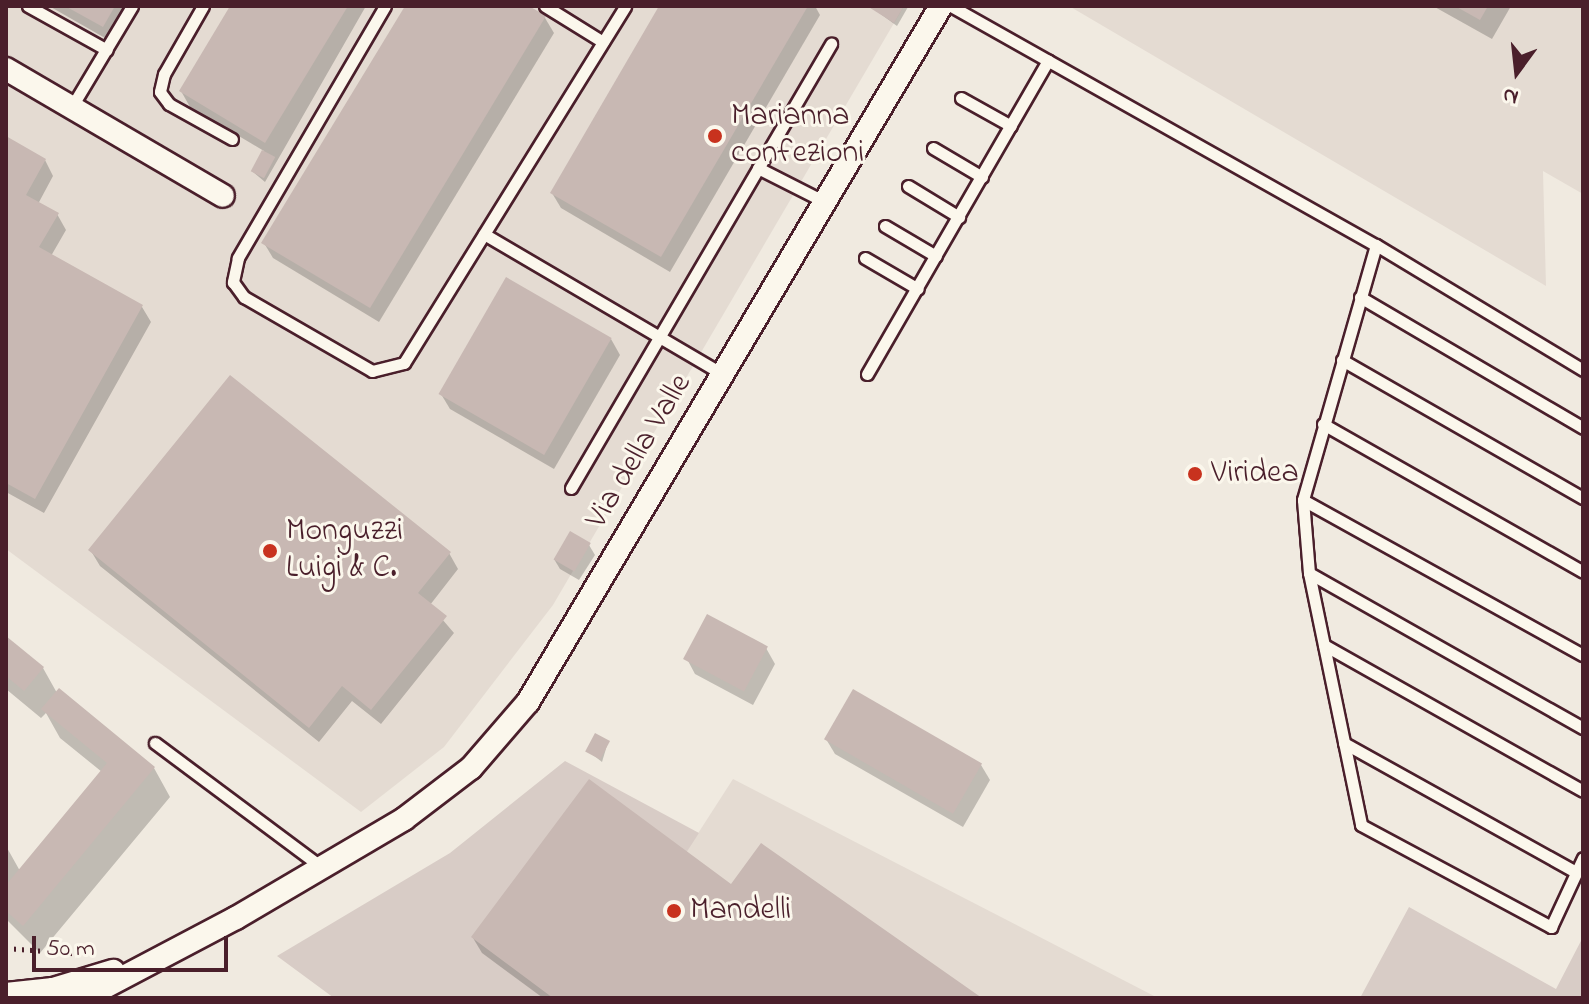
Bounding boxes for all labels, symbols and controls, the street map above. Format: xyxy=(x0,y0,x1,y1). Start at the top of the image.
north arrow xyxy=(1477,32,1557,112)
text: N xyxy=(1499,78,1522,113)
place label: Marianna confezioni xyxy=(731,99,864,174)
marker: Marianna confezioni xyxy=(706,127,724,145)
street label: Via della Valle xyxy=(579,368,701,536)
place label: Viridea xyxy=(1211,455,1299,493)
marker: Viridea xyxy=(1186,465,1204,483)
place label: Monguzzi Luigi & C. xyxy=(286,514,403,589)
marker: Monguzzi Luigi & C. xyxy=(261,542,279,560)
place label: Mandelli xyxy=(690,892,791,930)
marker: Mandelli xyxy=(665,902,683,920)
scale bar xyxy=(36,920,232,970)
text: 50 m xyxy=(46,932,95,967)

